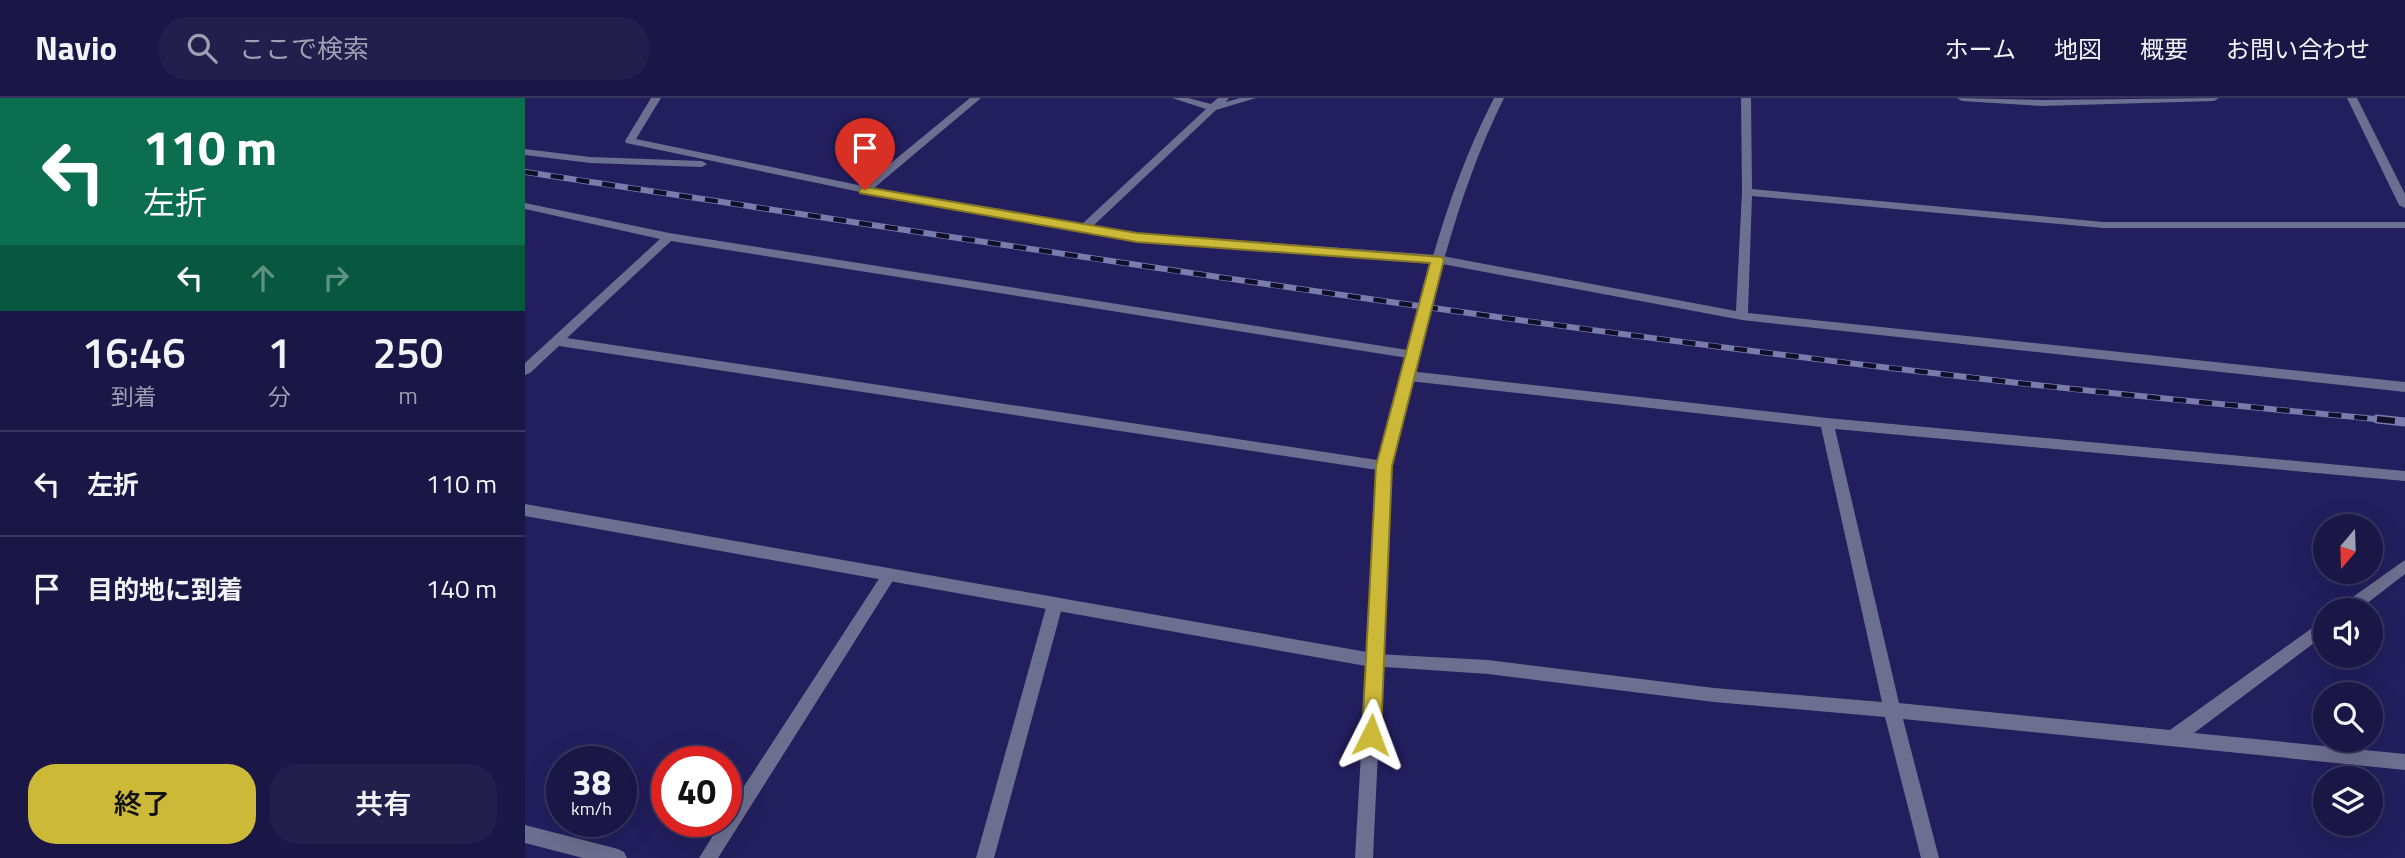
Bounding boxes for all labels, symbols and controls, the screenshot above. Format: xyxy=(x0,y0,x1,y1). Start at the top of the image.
search box xyxy=(159,17,649,80)
text: Navio xyxy=(35,23,117,73)
icon: search xyxy=(183,29,221,67)
text: ここで検索 xyxy=(239,29,369,68)
text: ホーム xyxy=(1945,31,2016,67)
text: 地図 xyxy=(2054,31,2102,67)
text: 概要 xyxy=(2140,31,2188,67)
text: お問い合わせ xyxy=(2226,31,2370,67)
text: 110 m xyxy=(143,109,277,184)
pin xyxy=(835,118,895,190)
icon: left xyxy=(28,126,119,217)
icon: arrive xyxy=(846,129,884,167)
text: 左折 xyxy=(143,178,207,226)
icon: left xyxy=(171,259,209,297)
icon: ahead xyxy=(244,259,282,297)
icon: right xyxy=(317,259,355,297)
text: 16:46 xyxy=(82,320,186,384)
text: 1 xyxy=(268,320,291,384)
text: 250 xyxy=(373,320,443,384)
text: m xyxy=(398,378,418,413)
text: 到着 xyxy=(111,379,157,414)
text: 分 xyxy=(268,379,291,414)
text: 110 m xyxy=(426,464,497,503)
icon: left xyxy=(28,465,66,503)
text: 左折 xyxy=(87,465,139,504)
north arrow xyxy=(2313,514,2383,584)
map controls xyxy=(2313,514,2383,836)
text: 140 m xyxy=(426,569,497,608)
icon: arrive xyxy=(28,570,66,608)
text: 目的地に到着 xyxy=(87,570,243,609)
button: sound xyxy=(2313,598,2383,668)
button: search xyxy=(2313,682,2383,752)
position arrow xyxy=(1334,698,1408,772)
speed limit sign: 40 xyxy=(651,746,742,837)
text: 38 xyxy=(572,755,611,809)
button: 終了 xyxy=(28,764,256,844)
button: 共有 xyxy=(270,764,497,844)
button: layers xyxy=(2313,766,2383,836)
text: km/h xyxy=(571,795,612,822)

